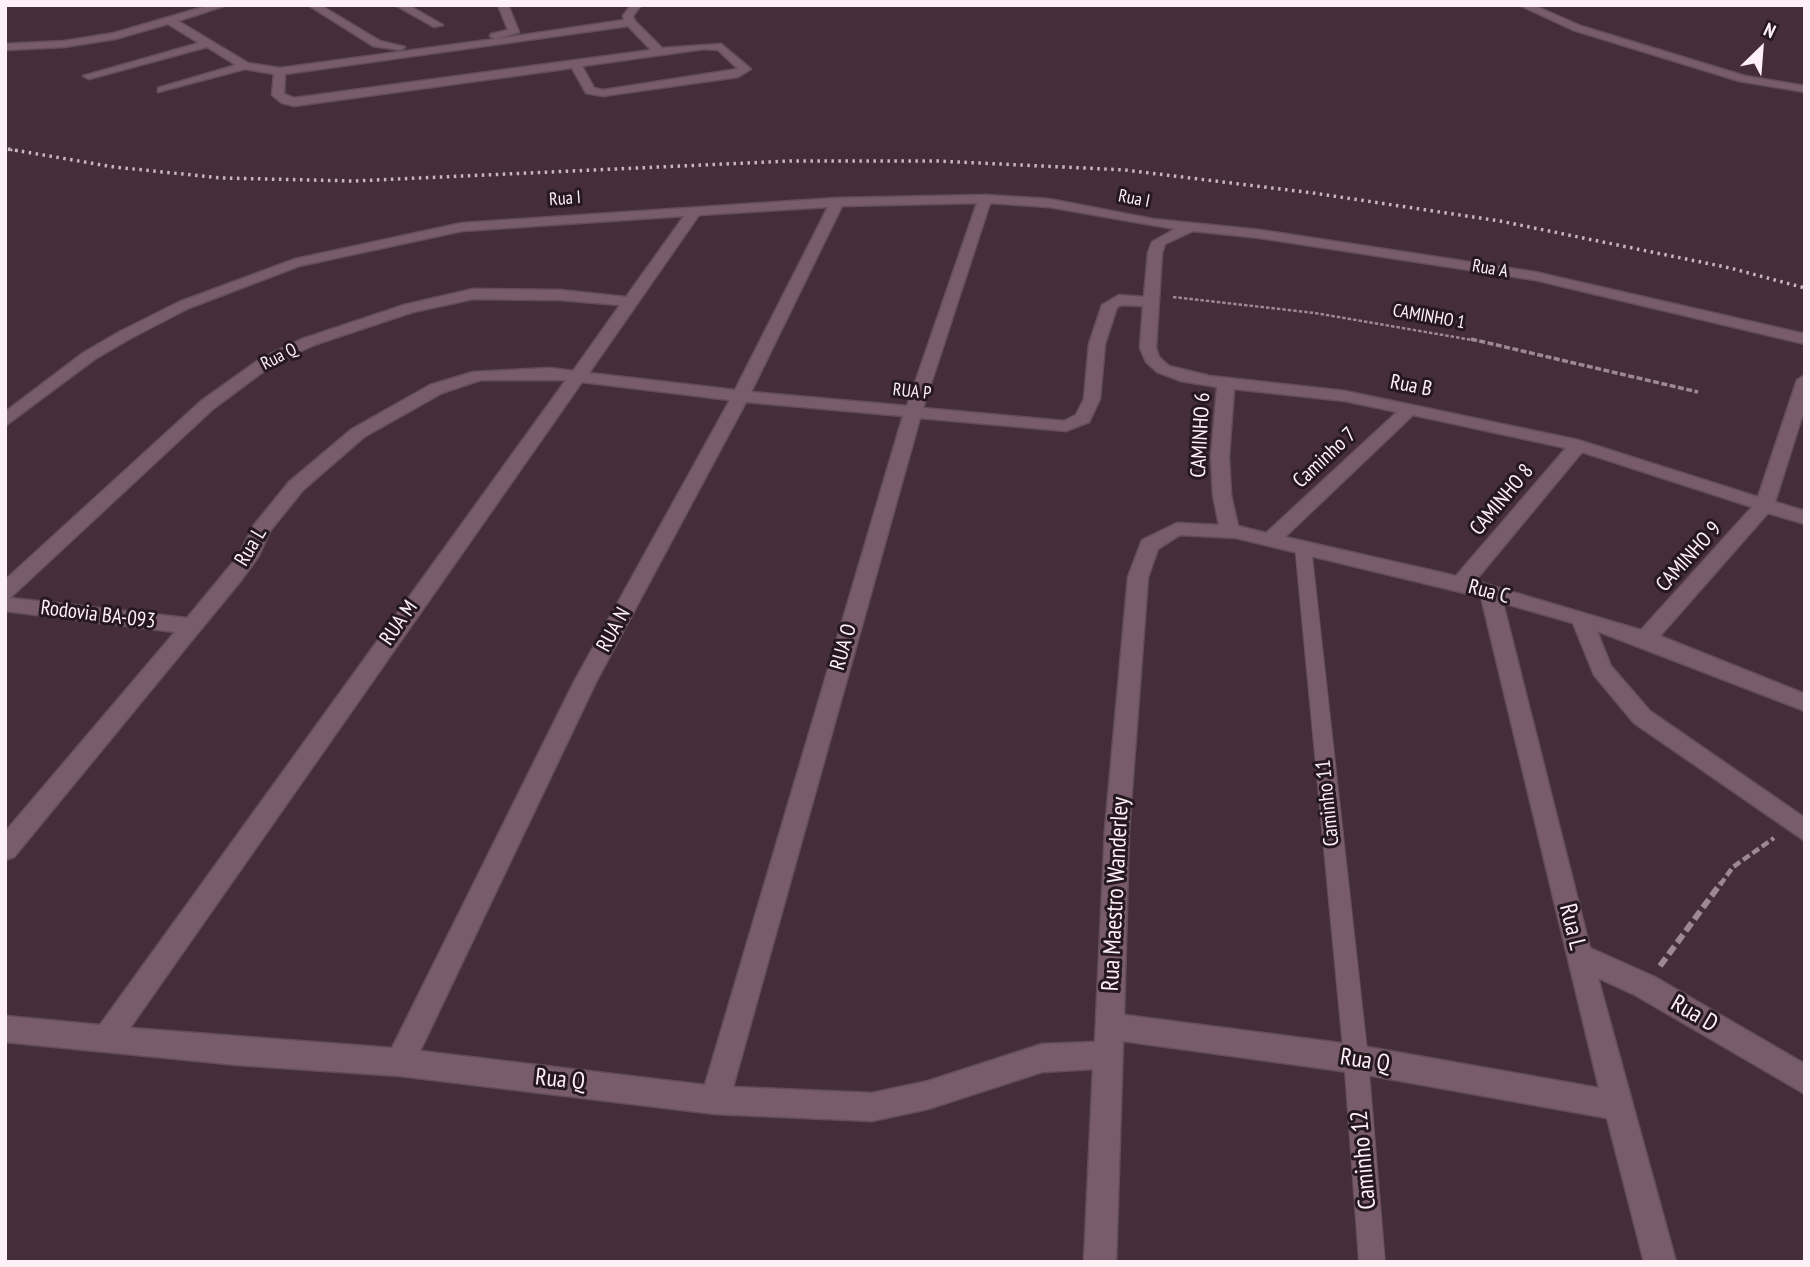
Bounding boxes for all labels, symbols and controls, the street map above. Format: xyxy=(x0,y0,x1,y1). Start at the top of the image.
north arrow xyxy=(1726,14,1796,84)
text: N xyxy=(1760,17,1780,43)
street label: Rua I xyxy=(1116,185,1152,213)
street label: Rua I xyxy=(548,187,582,211)
street label: Rua A xyxy=(1470,255,1510,283)
street label: CAMINHO 1 xyxy=(1391,300,1467,334)
street label: Rua Q xyxy=(257,339,301,375)
street label: Rua B xyxy=(1388,370,1434,402)
street label: RUA P xyxy=(892,379,932,405)
street label: CAMINHO 6 xyxy=(1186,392,1216,478)
street label: Caminho 7 xyxy=(1288,422,1362,494)
street label: CAMINHO 8 xyxy=(1465,459,1539,541)
street label: CAMINHO 9 xyxy=(1651,517,1727,597)
street label: Rua L xyxy=(230,523,272,571)
street label: Rua C xyxy=(1466,574,1512,610)
street label: Rodovia BA-093 xyxy=(39,595,157,635)
street label: RUA M xyxy=(375,596,423,650)
street label: RUA N xyxy=(592,603,636,657)
street label: RUA O xyxy=(825,621,863,673)
street label: Caminho 11 xyxy=(1311,758,1345,848)
street label: Rua Maestro Wanderley xyxy=(1097,796,1135,992)
street label: Rua L xyxy=(1552,901,1592,953)
street label: Rua D xyxy=(1665,989,1723,1039)
street label: Rua Q xyxy=(1338,1043,1392,1079)
street label: Rua Q xyxy=(534,1063,586,1097)
street label: Caminho 12 xyxy=(1345,1109,1383,1211)

